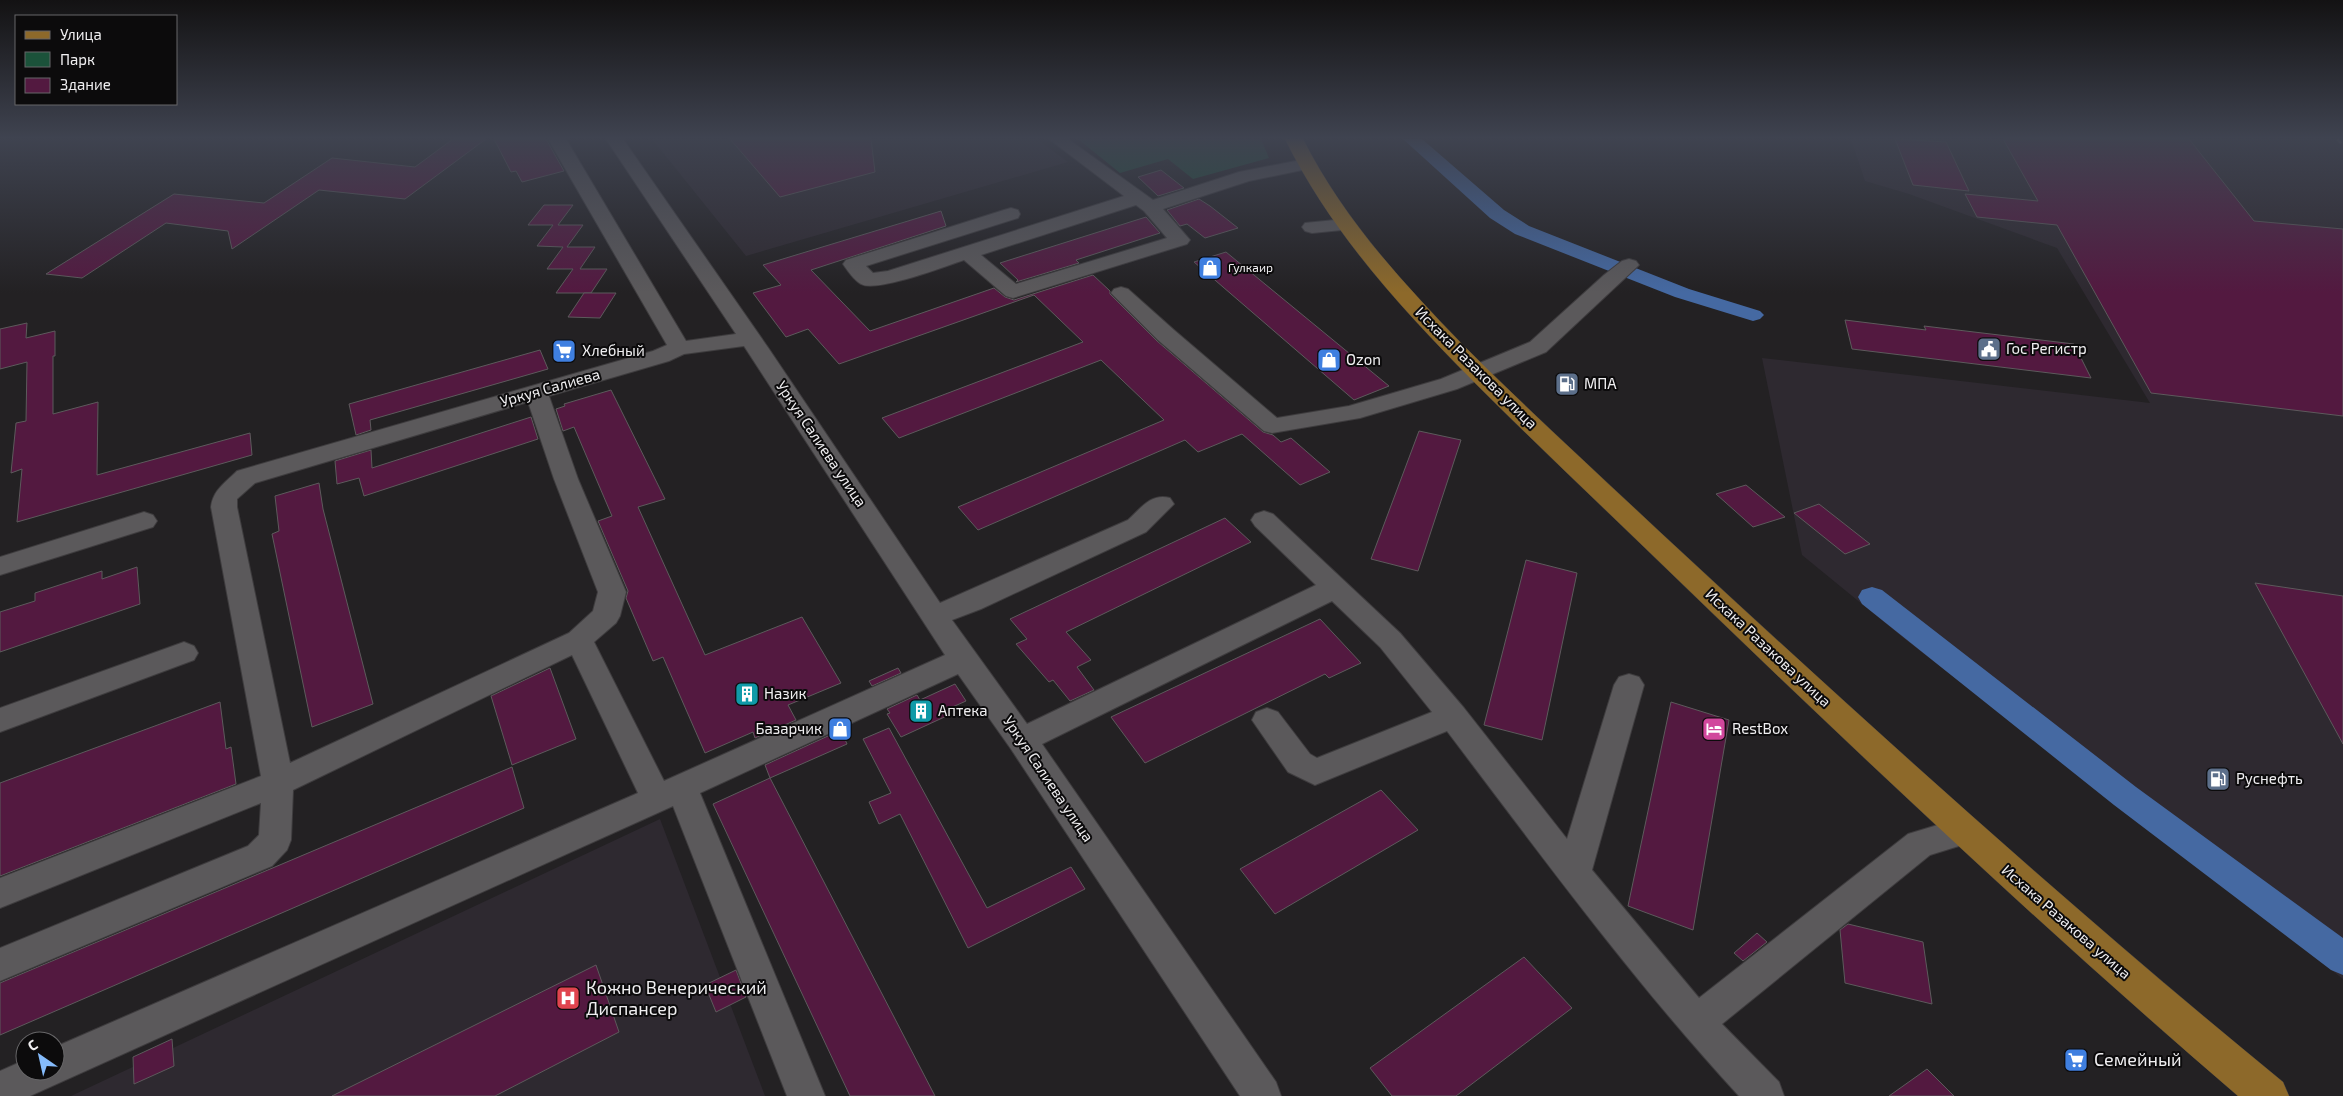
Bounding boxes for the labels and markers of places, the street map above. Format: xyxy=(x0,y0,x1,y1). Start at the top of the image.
shop icon: Гулкаир xyxy=(1197,255,1223,281)
place label: Гулкаир xyxy=(1228,260,1273,275)
public building icon: Гос Регистр xyxy=(1976,336,2002,362)
supermarket icon: Хлебный xyxy=(551,338,577,364)
place label: Гос Регистр xyxy=(2006,339,2087,357)
place label: Хлебный xyxy=(582,341,645,359)
shop icon: Ozon xyxy=(1316,347,1342,373)
place label: Ozon xyxy=(1346,350,1381,368)
fuel station icon: МПА xyxy=(1554,371,1580,397)
place label: МПА xyxy=(1584,374,1617,392)
building icon: Назик xyxy=(734,681,760,707)
place label: Назик xyxy=(764,684,807,702)
building icon: Аптека xyxy=(908,698,934,724)
place label: Аптека xyxy=(938,701,988,719)
shop icon: Базарчик xyxy=(827,716,853,742)
hotel icon: RestBox xyxy=(1701,716,1727,742)
place label: Базарчик xyxy=(755,719,822,737)
place label: RestBox xyxy=(1732,719,1788,737)
fuel station icon: Руснефть xyxy=(2205,766,2231,792)
place label: Руснефть xyxy=(2236,769,2303,788)
place label: Кожно Венерический Диспансер xyxy=(586,976,767,1019)
hospital icon: Кожно Венерический Диспансер xyxy=(555,985,581,1011)
supermarket icon: Семейный xyxy=(2063,1047,2089,1073)
place label: Семейный xyxy=(2094,1048,2182,1070)

